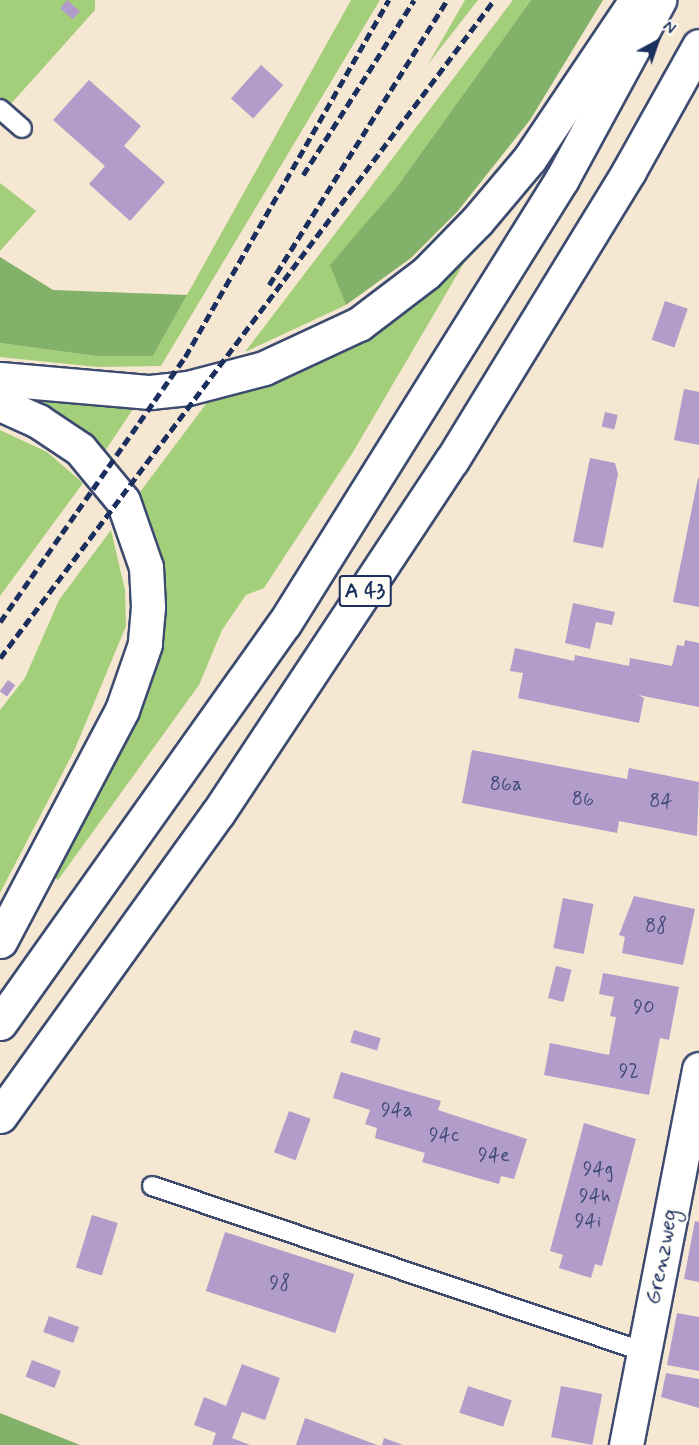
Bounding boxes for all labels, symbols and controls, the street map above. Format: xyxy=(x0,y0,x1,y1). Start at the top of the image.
north arrow xyxy=(627,12,687,72)
text: N xyxy=(658,16,680,39)
road number: A 43 xyxy=(338,573,392,609)
house number: 86a xyxy=(490,772,522,796)
house number: 86 xyxy=(572,787,594,811)
house number: 84 xyxy=(649,789,673,813)
house number: 88 xyxy=(645,914,667,938)
house number: 90 xyxy=(633,995,655,1019)
house number: 92 xyxy=(619,1059,639,1083)
house number: 94a xyxy=(381,1098,413,1122)
house number: 94c xyxy=(429,1123,459,1147)
house number: 94e xyxy=(478,1143,510,1167)
house number: 94g xyxy=(583,1157,613,1181)
house number: 94h xyxy=(579,1184,611,1208)
street label: Grenzweg xyxy=(641,1207,685,1307)
house number: 94i xyxy=(575,1209,601,1233)
house number: 98 xyxy=(270,1271,290,1295)

